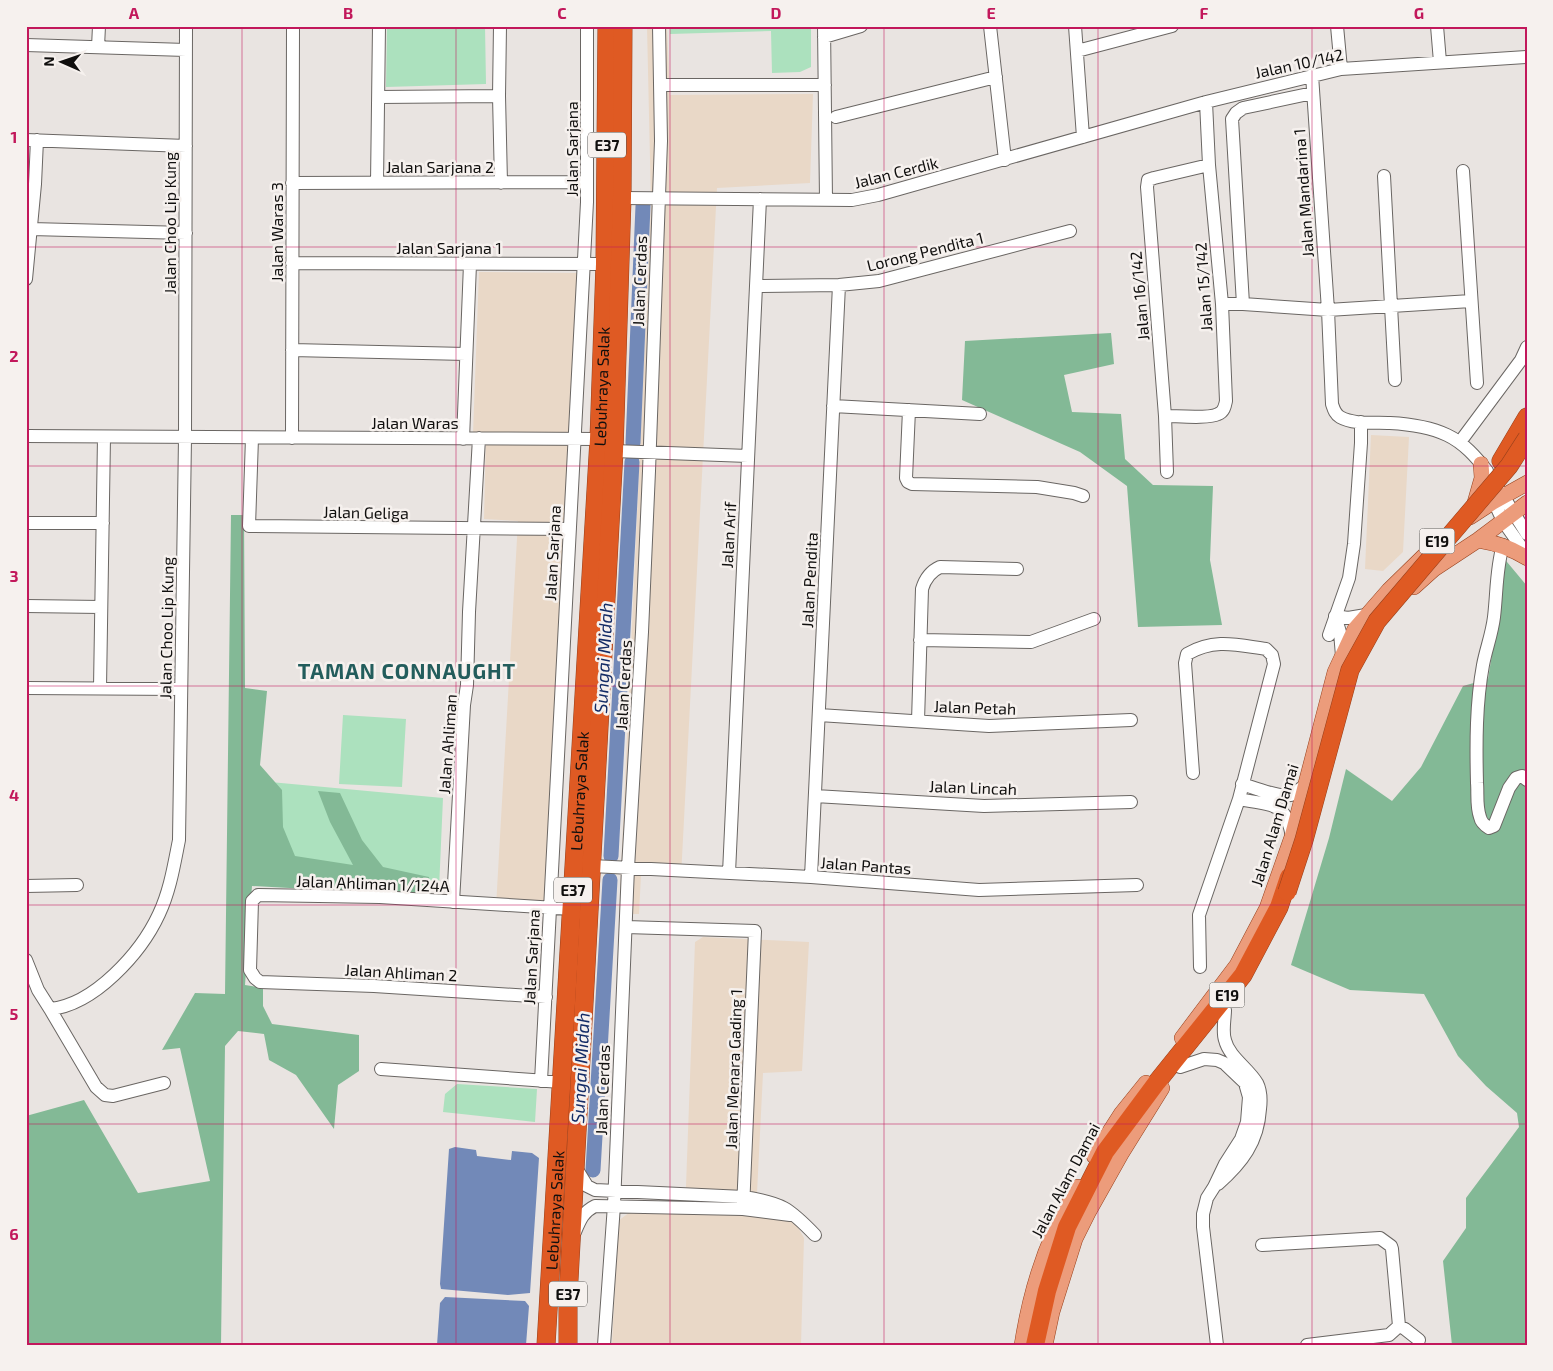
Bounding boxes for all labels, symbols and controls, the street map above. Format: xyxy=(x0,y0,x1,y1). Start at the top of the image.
text: A xyxy=(129,3,140,22)
text: B xyxy=(343,3,353,22)
text: C xyxy=(557,3,567,22)
text: D xyxy=(771,3,782,22)
text: E xyxy=(986,3,996,22)
text: F xyxy=(1200,3,1209,22)
text: G xyxy=(1414,3,1424,22)
north arrow xyxy=(38,38,88,88)
street label: Jalan 10/142 xyxy=(1253,44,1345,82)
text: N xyxy=(40,56,57,67)
street label: Jalan Sarjana xyxy=(562,101,582,197)
text: 1 xyxy=(11,127,17,146)
street label: Jalan Mandarina 1 xyxy=(1289,128,1317,258)
road number: E37 xyxy=(588,132,626,158)
street label: Jalan Choo Lip Kung xyxy=(160,152,179,294)
street label: Jalan Cerdik xyxy=(852,152,940,192)
street label: Jalan Sarjana 2 xyxy=(386,157,494,177)
street label: Jalan Waras 3 xyxy=(267,182,286,282)
street label: Lorong Pendita 1 xyxy=(865,227,985,275)
street label: Jalan Cerdas xyxy=(628,235,650,327)
street label: Jalan Sarjana 1 xyxy=(396,238,502,258)
street label: Jalan 15/142 xyxy=(1190,242,1216,332)
street label: Jalan 16/142 xyxy=(1126,251,1152,341)
street label: Lebuhraya Salak xyxy=(589,326,612,447)
text: 2 xyxy=(9,346,19,365)
street label: Jalan Waras xyxy=(371,413,459,432)
street label: Jalan Arif xyxy=(717,500,739,569)
street label: Jalan Geliga xyxy=(323,502,409,522)
street label: Jalan Sarjana xyxy=(540,505,565,601)
road number: E19 xyxy=(1420,528,1454,554)
street label: Jalan Pendita xyxy=(797,532,821,628)
street label: Jalan Choo Lip Kung xyxy=(155,556,177,699)
text: 3 xyxy=(9,566,19,585)
water label: Sungai Midah xyxy=(589,602,617,714)
street label: Jalan Cerdas xyxy=(611,639,635,731)
district label: TAMAN CONNAUGHT xyxy=(298,658,516,683)
street label: Jalan Ahliman xyxy=(434,693,460,795)
street label: Jalan Petah xyxy=(933,696,1017,718)
street label: Lebuhraya Salak xyxy=(565,731,591,851)
street label: Jalan Alam Damai xyxy=(1246,761,1302,889)
street label: Jalan Lincah xyxy=(929,776,1017,798)
text: 4 xyxy=(9,785,19,804)
street label: Jalan Pantas xyxy=(820,852,912,878)
street label: Jalan Ahliman 1/124A xyxy=(296,871,450,895)
road number: E37 xyxy=(554,878,592,902)
street label: Jalan Sarjana xyxy=(519,909,544,1005)
street label: Jalan Ahliman 2 xyxy=(344,960,458,984)
road number: E19 xyxy=(1210,982,1244,1008)
street label: Jalan Menara Gading 1 xyxy=(721,989,745,1149)
text: 5 xyxy=(10,1004,19,1023)
water label: Sungai Midah xyxy=(566,1012,594,1124)
street label: Jalan Cerdas xyxy=(591,1044,613,1136)
street label: Jalan Alam Damai xyxy=(1027,1119,1103,1241)
street label: Lebuhraya Salak xyxy=(541,1150,567,1271)
text: 6 xyxy=(9,1224,19,1243)
road number: E37 xyxy=(549,1282,587,1306)

